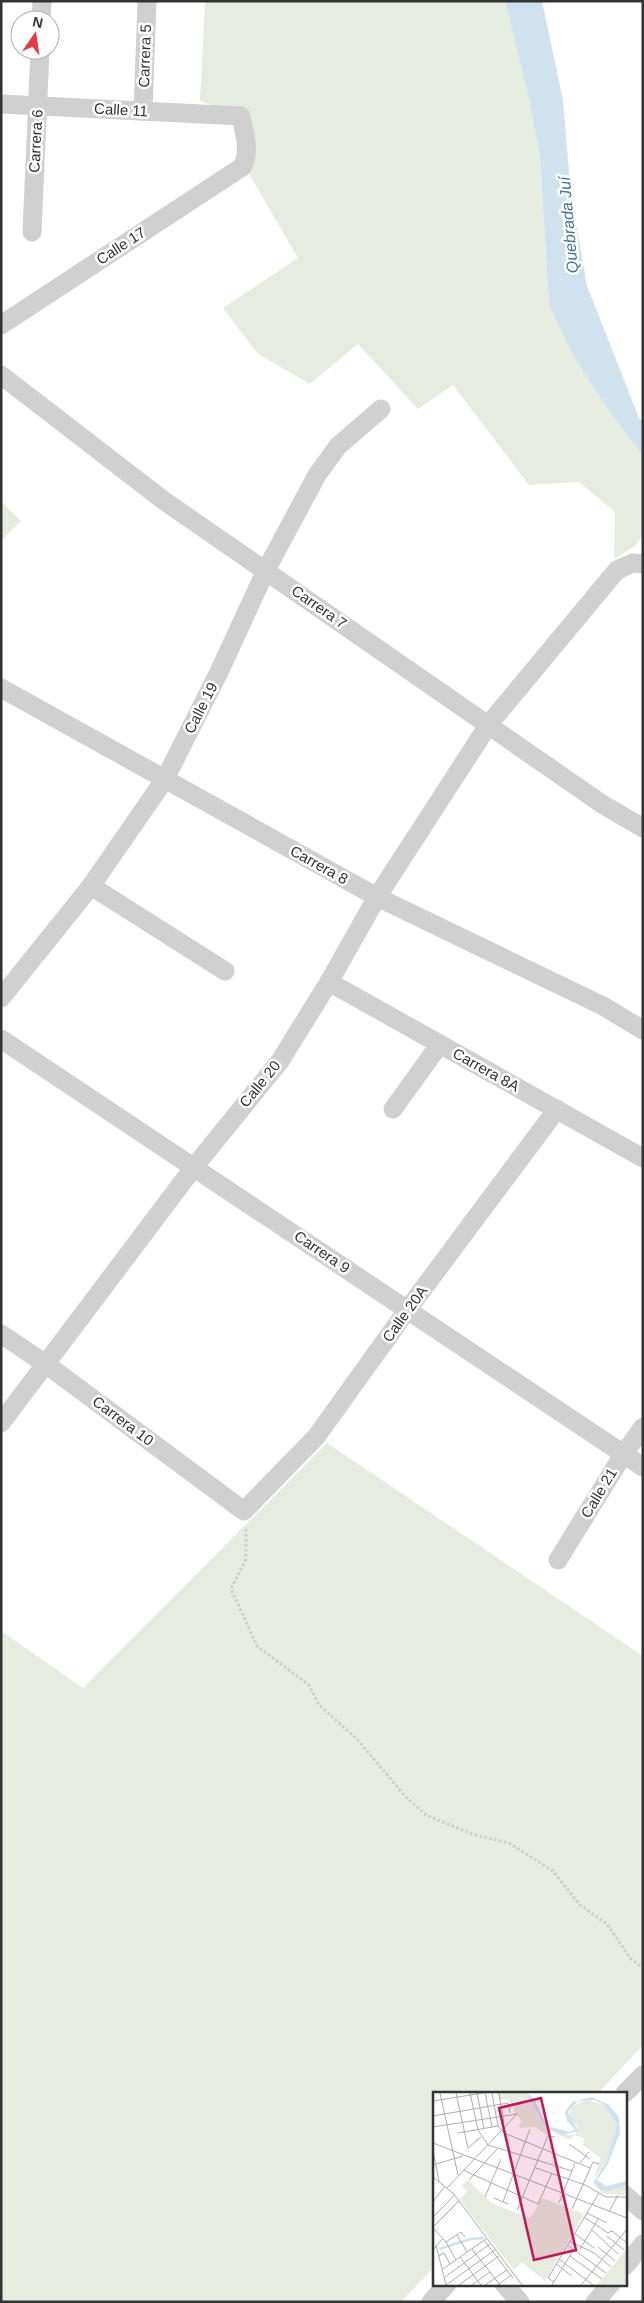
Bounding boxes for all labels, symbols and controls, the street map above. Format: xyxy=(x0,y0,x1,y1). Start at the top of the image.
north arrow xyxy=(10,10,60,60)
text: N xyxy=(31,13,45,31)
street label: Carrera 5 xyxy=(135,24,154,88)
street label: Calle 11 xyxy=(94,100,148,119)
street label: Carrera 6 xyxy=(25,109,46,173)
water label: Quebrada Juí xyxy=(556,174,581,274)
street label: Calle 17 xyxy=(93,223,148,268)
street label: Carrera 7 xyxy=(288,581,350,632)
street label: Calle 19 xyxy=(180,679,221,736)
street label: Carrera 8 xyxy=(287,842,351,887)
street label: Carrera 8A xyxy=(450,1044,522,1095)
street label: Calle 20 xyxy=(236,1057,284,1110)
street label: Carrera 9 xyxy=(291,1227,353,1276)
street label: Calle 20A xyxy=(379,1282,431,1345)
street label: Carrera 10 xyxy=(90,1392,157,1449)
street label: Calle 21 xyxy=(577,1465,620,1521)
inset map xyxy=(433,2092,626,2286)

